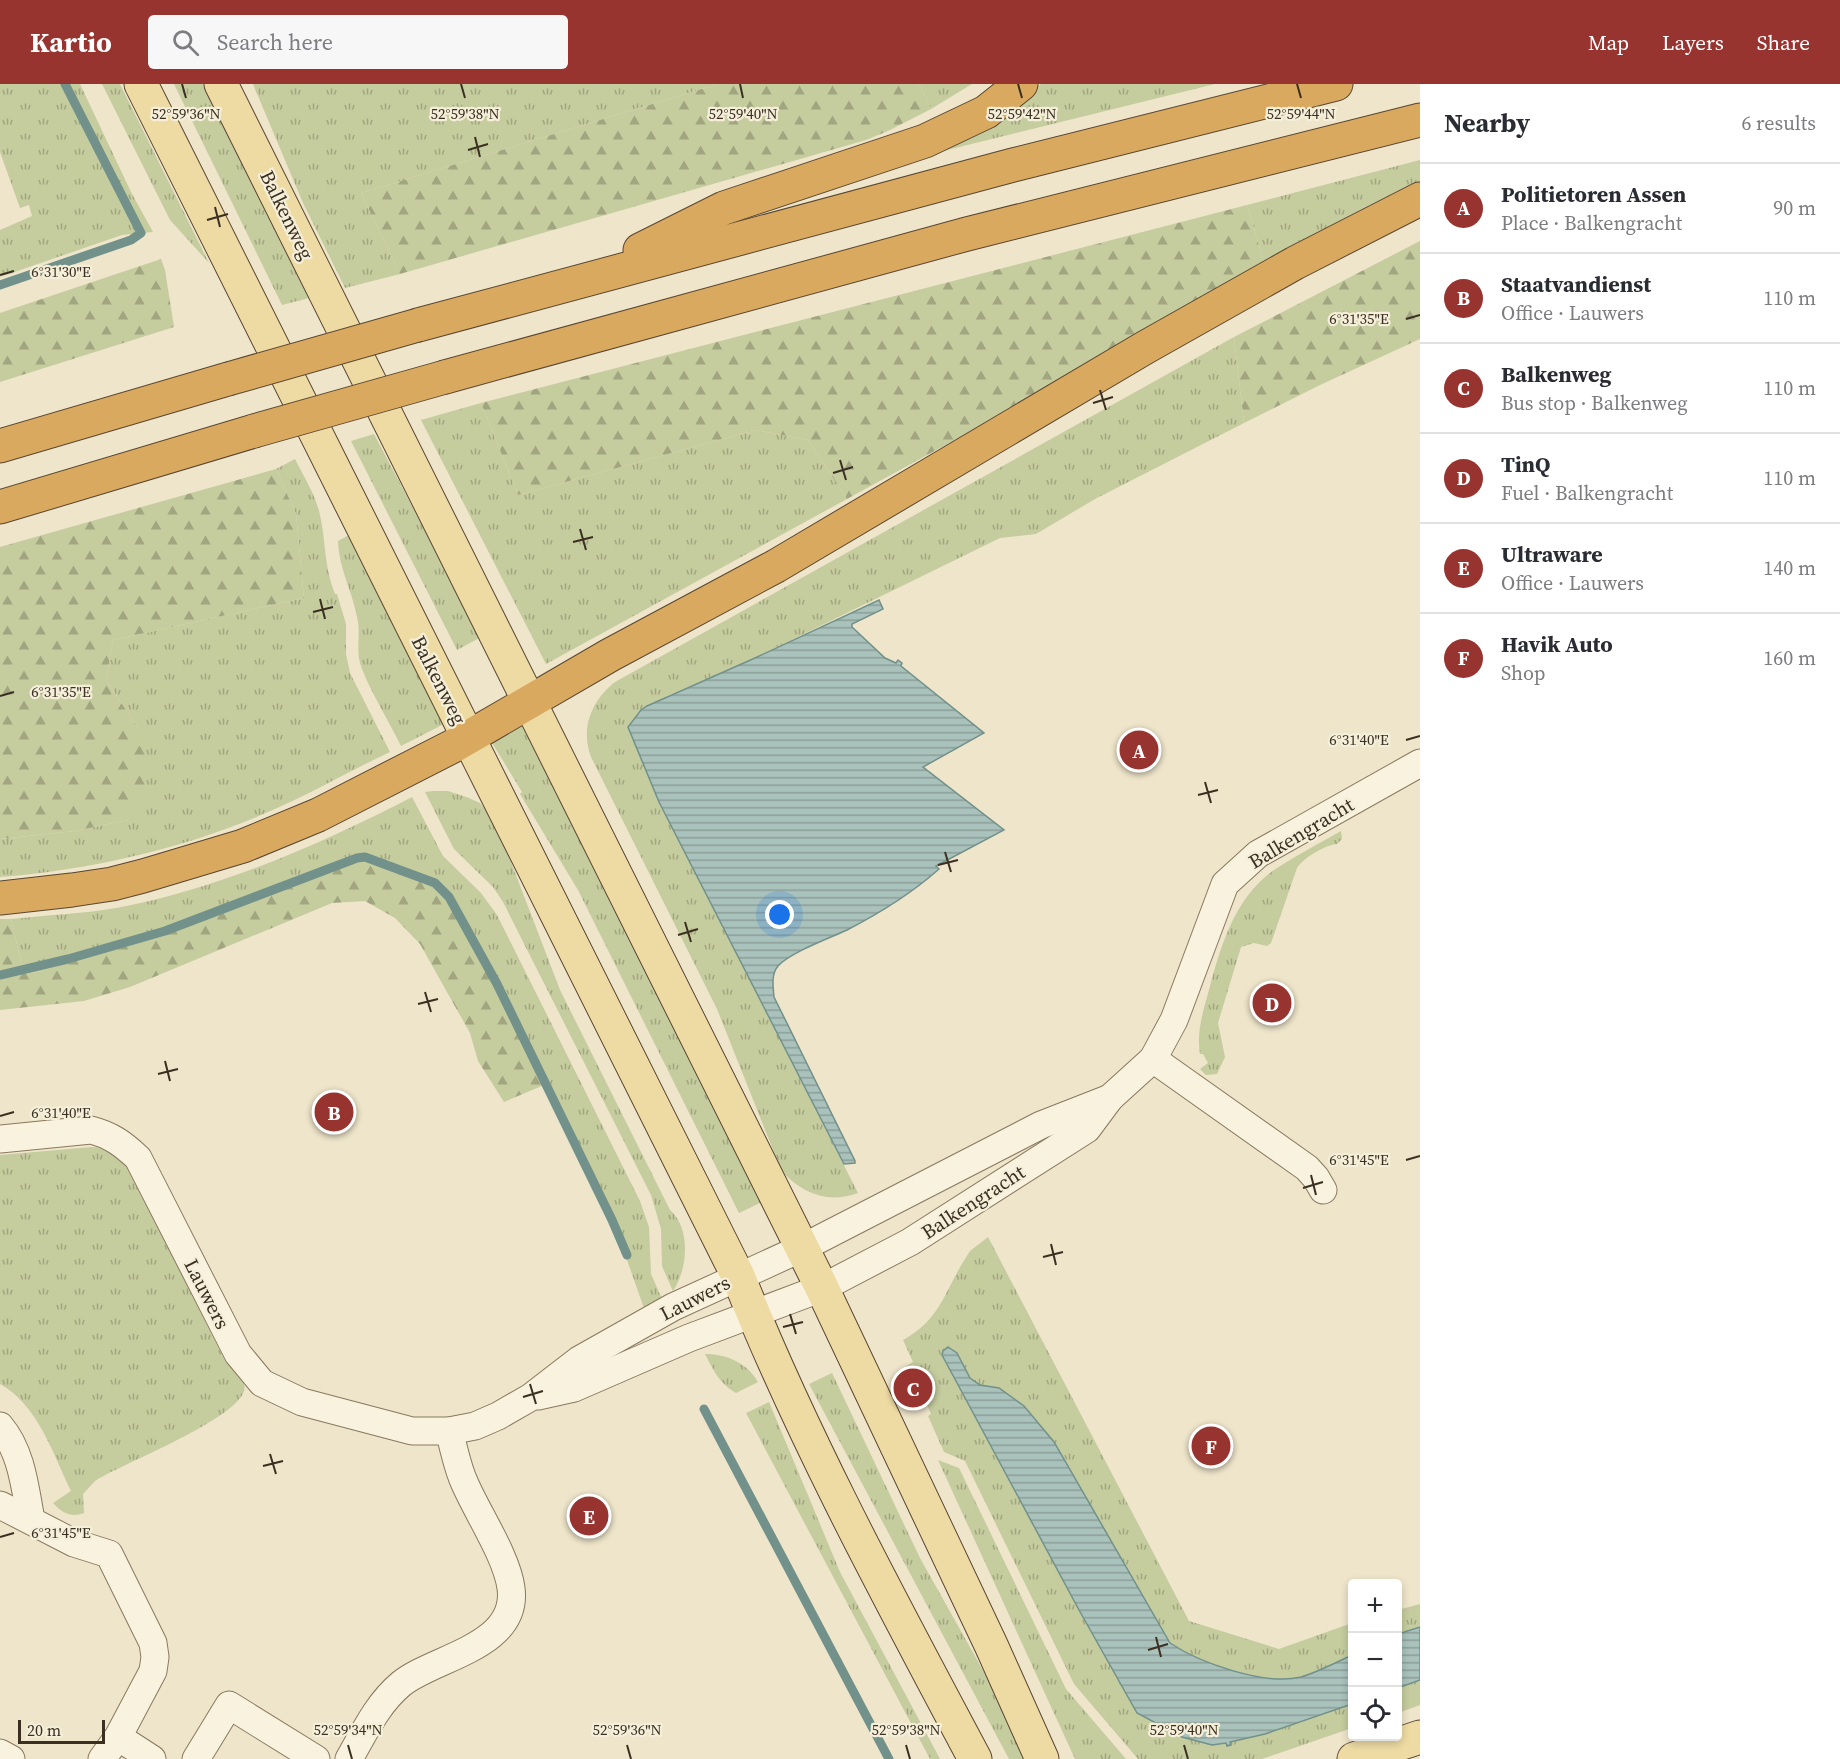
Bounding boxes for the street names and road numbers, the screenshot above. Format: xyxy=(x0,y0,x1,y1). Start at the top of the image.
street label: Balkenweg xyxy=(253,166,321,264)
street label: Balkenweg xyxy=(405,631,473,729)
street label: Balkengracht xyxy=(1243,790,1359,875)
street label: Balkengracht xyxy=(916,1158,1031,1246)
street label: Lauwers xyxy=(177,1254,237,1334)
street label: Lauwers xyxy=(655,1268,735,1328)

